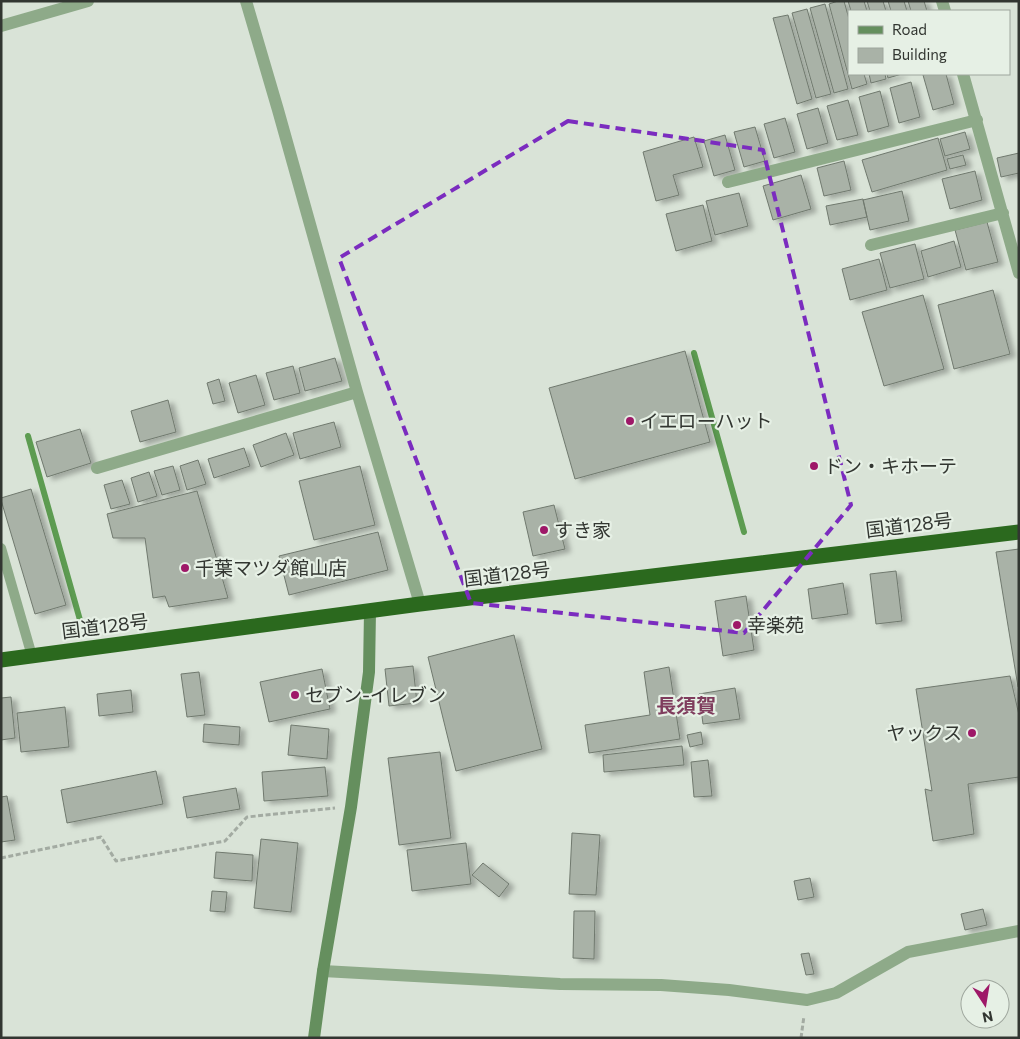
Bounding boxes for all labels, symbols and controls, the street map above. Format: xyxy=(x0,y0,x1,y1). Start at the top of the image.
legend xyxy=(848,10,1010,75)
text: Road xyxy=(892,20,927,38)
text: Building xyxy=(892,45,947,63)
place label: イエローハット xyxy=(640,409,772,432)
marker: イエローハット xyxy=(624,415,636,427)
place label: ドン・キホーテ xyxy=(824,454,957,477)
marker: ドン・キホーテ xyxy=(808,460,820,472)
street label: 国道128号 xyxy=(864,508,954,541)
place label: すき家 xyxy=(554,518,611,541)
marker: すき家 xyxy=(538,524,550,536)
place label: 千葉マツダ館山店 xyxy=(195,556,347,579)
street label: 国道128号 xyxy=(462,557,552,590)
marker: 千葉マツダ館山店 xyxy=(179,562,191,574)
street label: 国道128号 xyxy=(60,609,150,642)
place label: 幸楽苑 xyxy=(747,613,804,636)
marker: 幸楽苑 xyxy=(731,619,743,631)
place label: セブン-イレブン xyxy=(305,683,446,706)
marker: セブン-イレブン xyxy=(289,689,301,701)
district label: 長須賀 xyxy=(656,693,716,717)
place label: ヤックス xyxy=(887,721,962,744)
marker: ヤックス xyxy=(966,727,978,739)
north arrow xyxy=(960,979,1010,1029)
text: N xyxy=(981,1008,995,1027)

